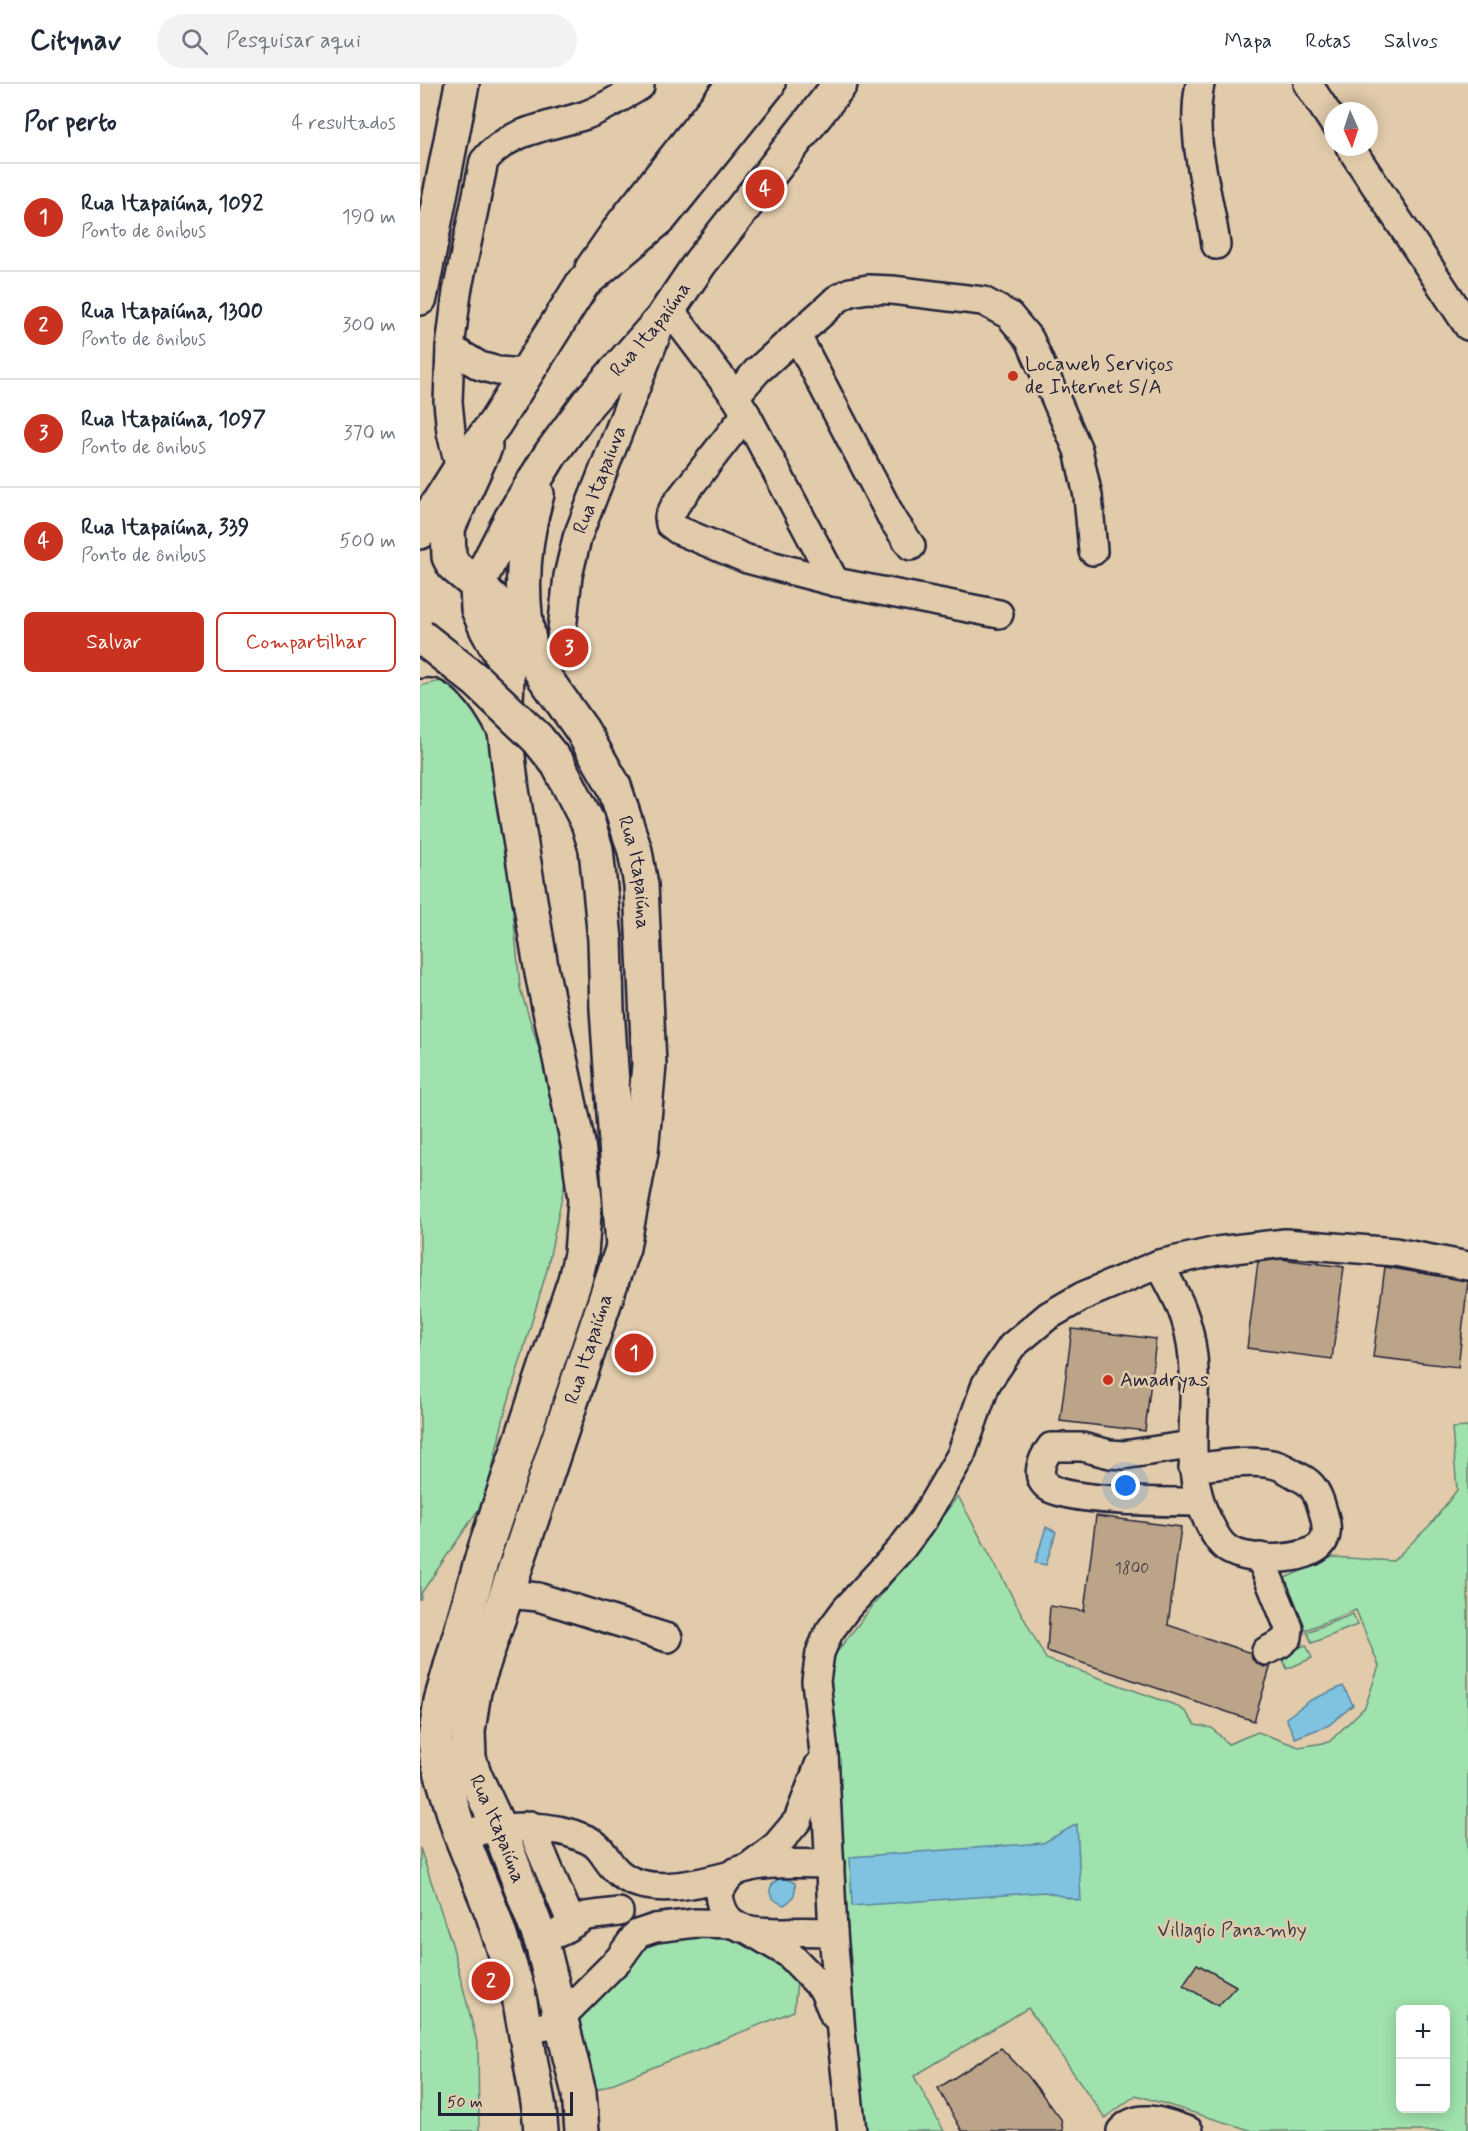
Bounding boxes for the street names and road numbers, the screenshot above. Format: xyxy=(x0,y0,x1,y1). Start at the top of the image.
street label: Rua Itapaiúna xyxy=(604,276,697,383)
street label: Rua Itapaiuva xyxy=(566,422,633,538)
street label: Rua Itapaiúna xyxy=(611,812,656,930)
street label: Rua Itapaiúna xyxy=(558,1290,620,1408)
street label: Rua Itapaiúna xyxy=(463,1770,532,1887)

